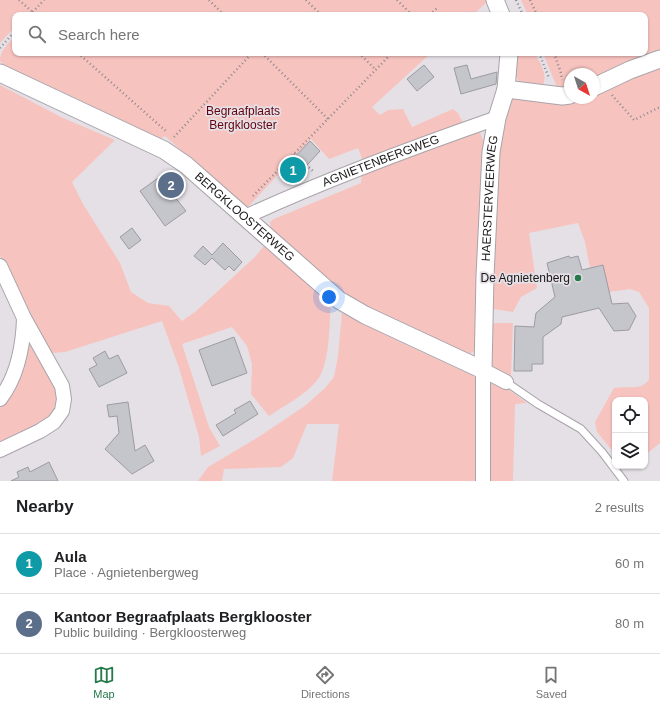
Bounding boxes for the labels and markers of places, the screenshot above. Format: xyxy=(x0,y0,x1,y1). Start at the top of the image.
pin: 1 xyxy=(280,155,306,185)
pin: 2 xyxy=(158,170,184,200)
place label: De Agnietenberg xyxy=(481,271,570,285)
marker: De Agnietenberg xyxy=(573,273,583,283)

